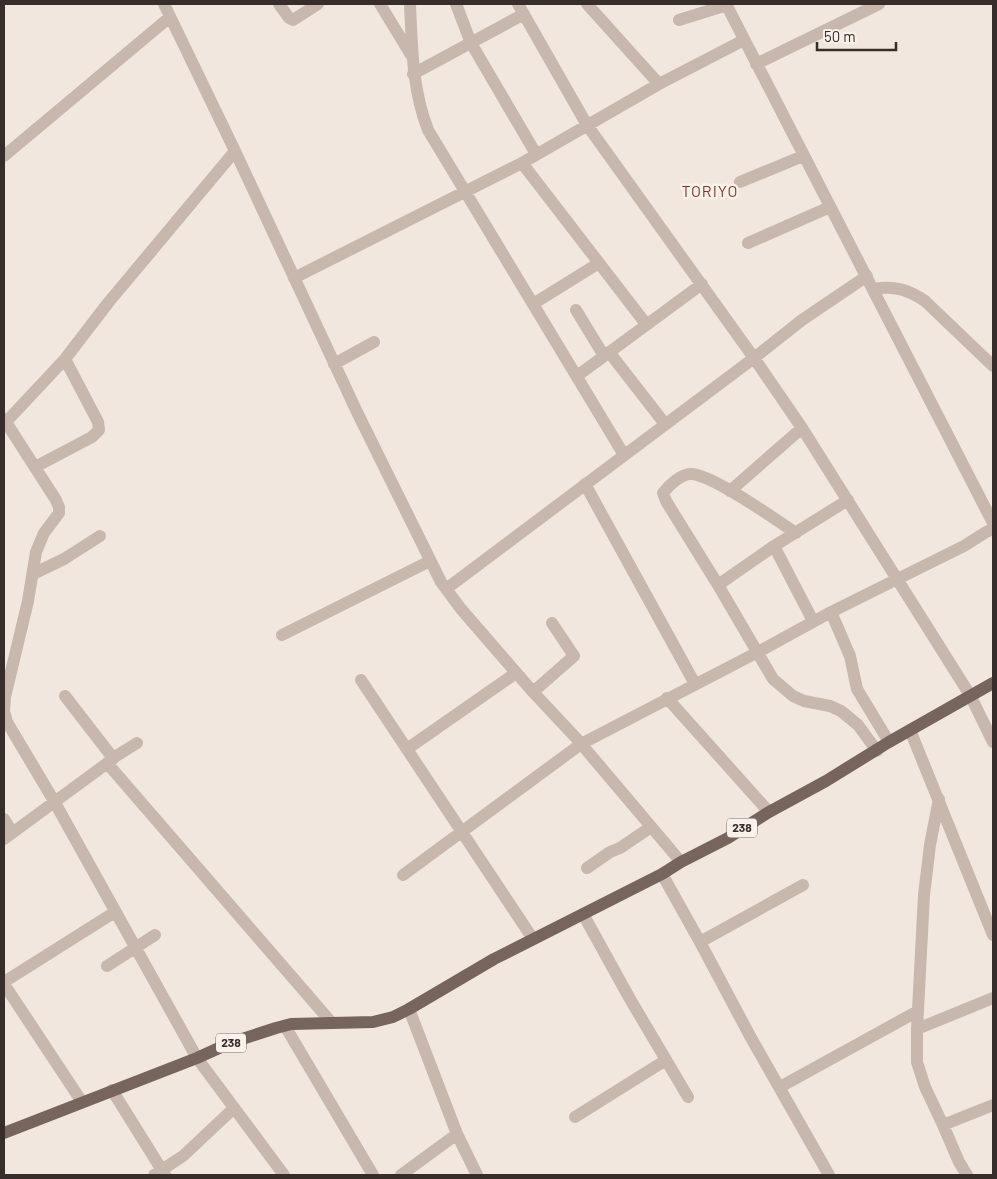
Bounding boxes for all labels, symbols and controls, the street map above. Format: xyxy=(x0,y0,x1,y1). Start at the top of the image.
scale bar xyxy=(817,20,896,52)
text: 50 m xyxy=(824,27,856,45)
district label: TORIYO xyxy=(682,181,738,200)
road number: 238 xyxy=(727,818,757,838)
road number: 238 xyxy=(216,1034,246,1052)

